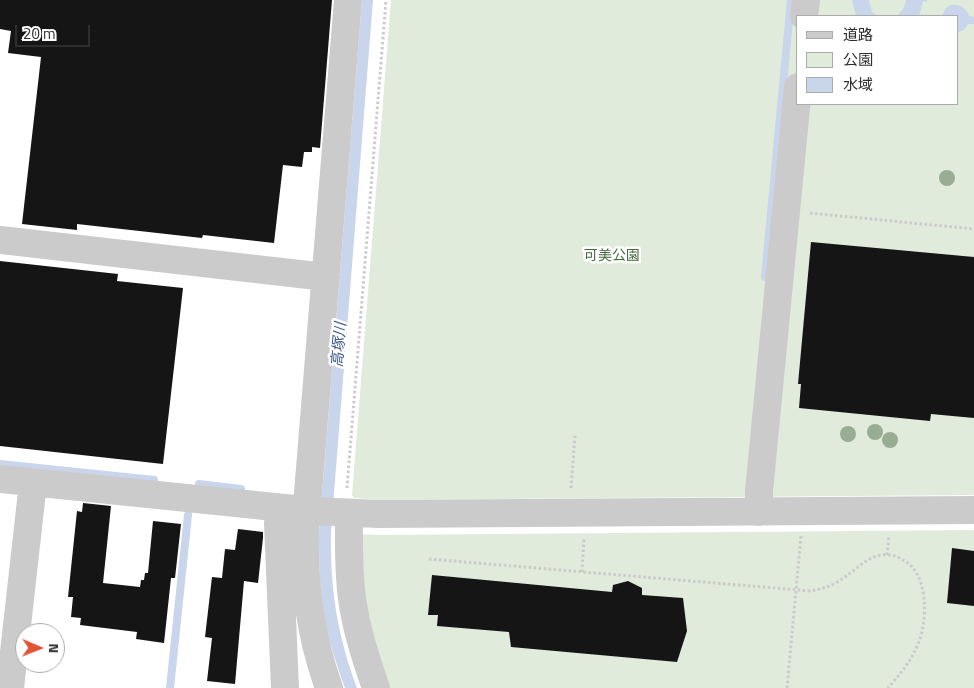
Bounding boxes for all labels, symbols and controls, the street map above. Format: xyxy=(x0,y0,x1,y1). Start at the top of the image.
scale bar xyxy=(18,15,92,47)
legend xyxy=(796,15,959,105)
text: 20 m xyxy=(23,22,56,45)
text: 道路 xyxy=(843,23,873,46)
text: 公園 xyxy=(843,48,873,71)
text: 水域 xyxy=(843,73,873,96)
park label: 可美公園 xyxy=(584,249,640,265)
water label: 高塚川 xyxy=(329,322,351,368)
north arrow xyxy=(15,623,65,673)
text: N xyxy=(44,643,65,653)

